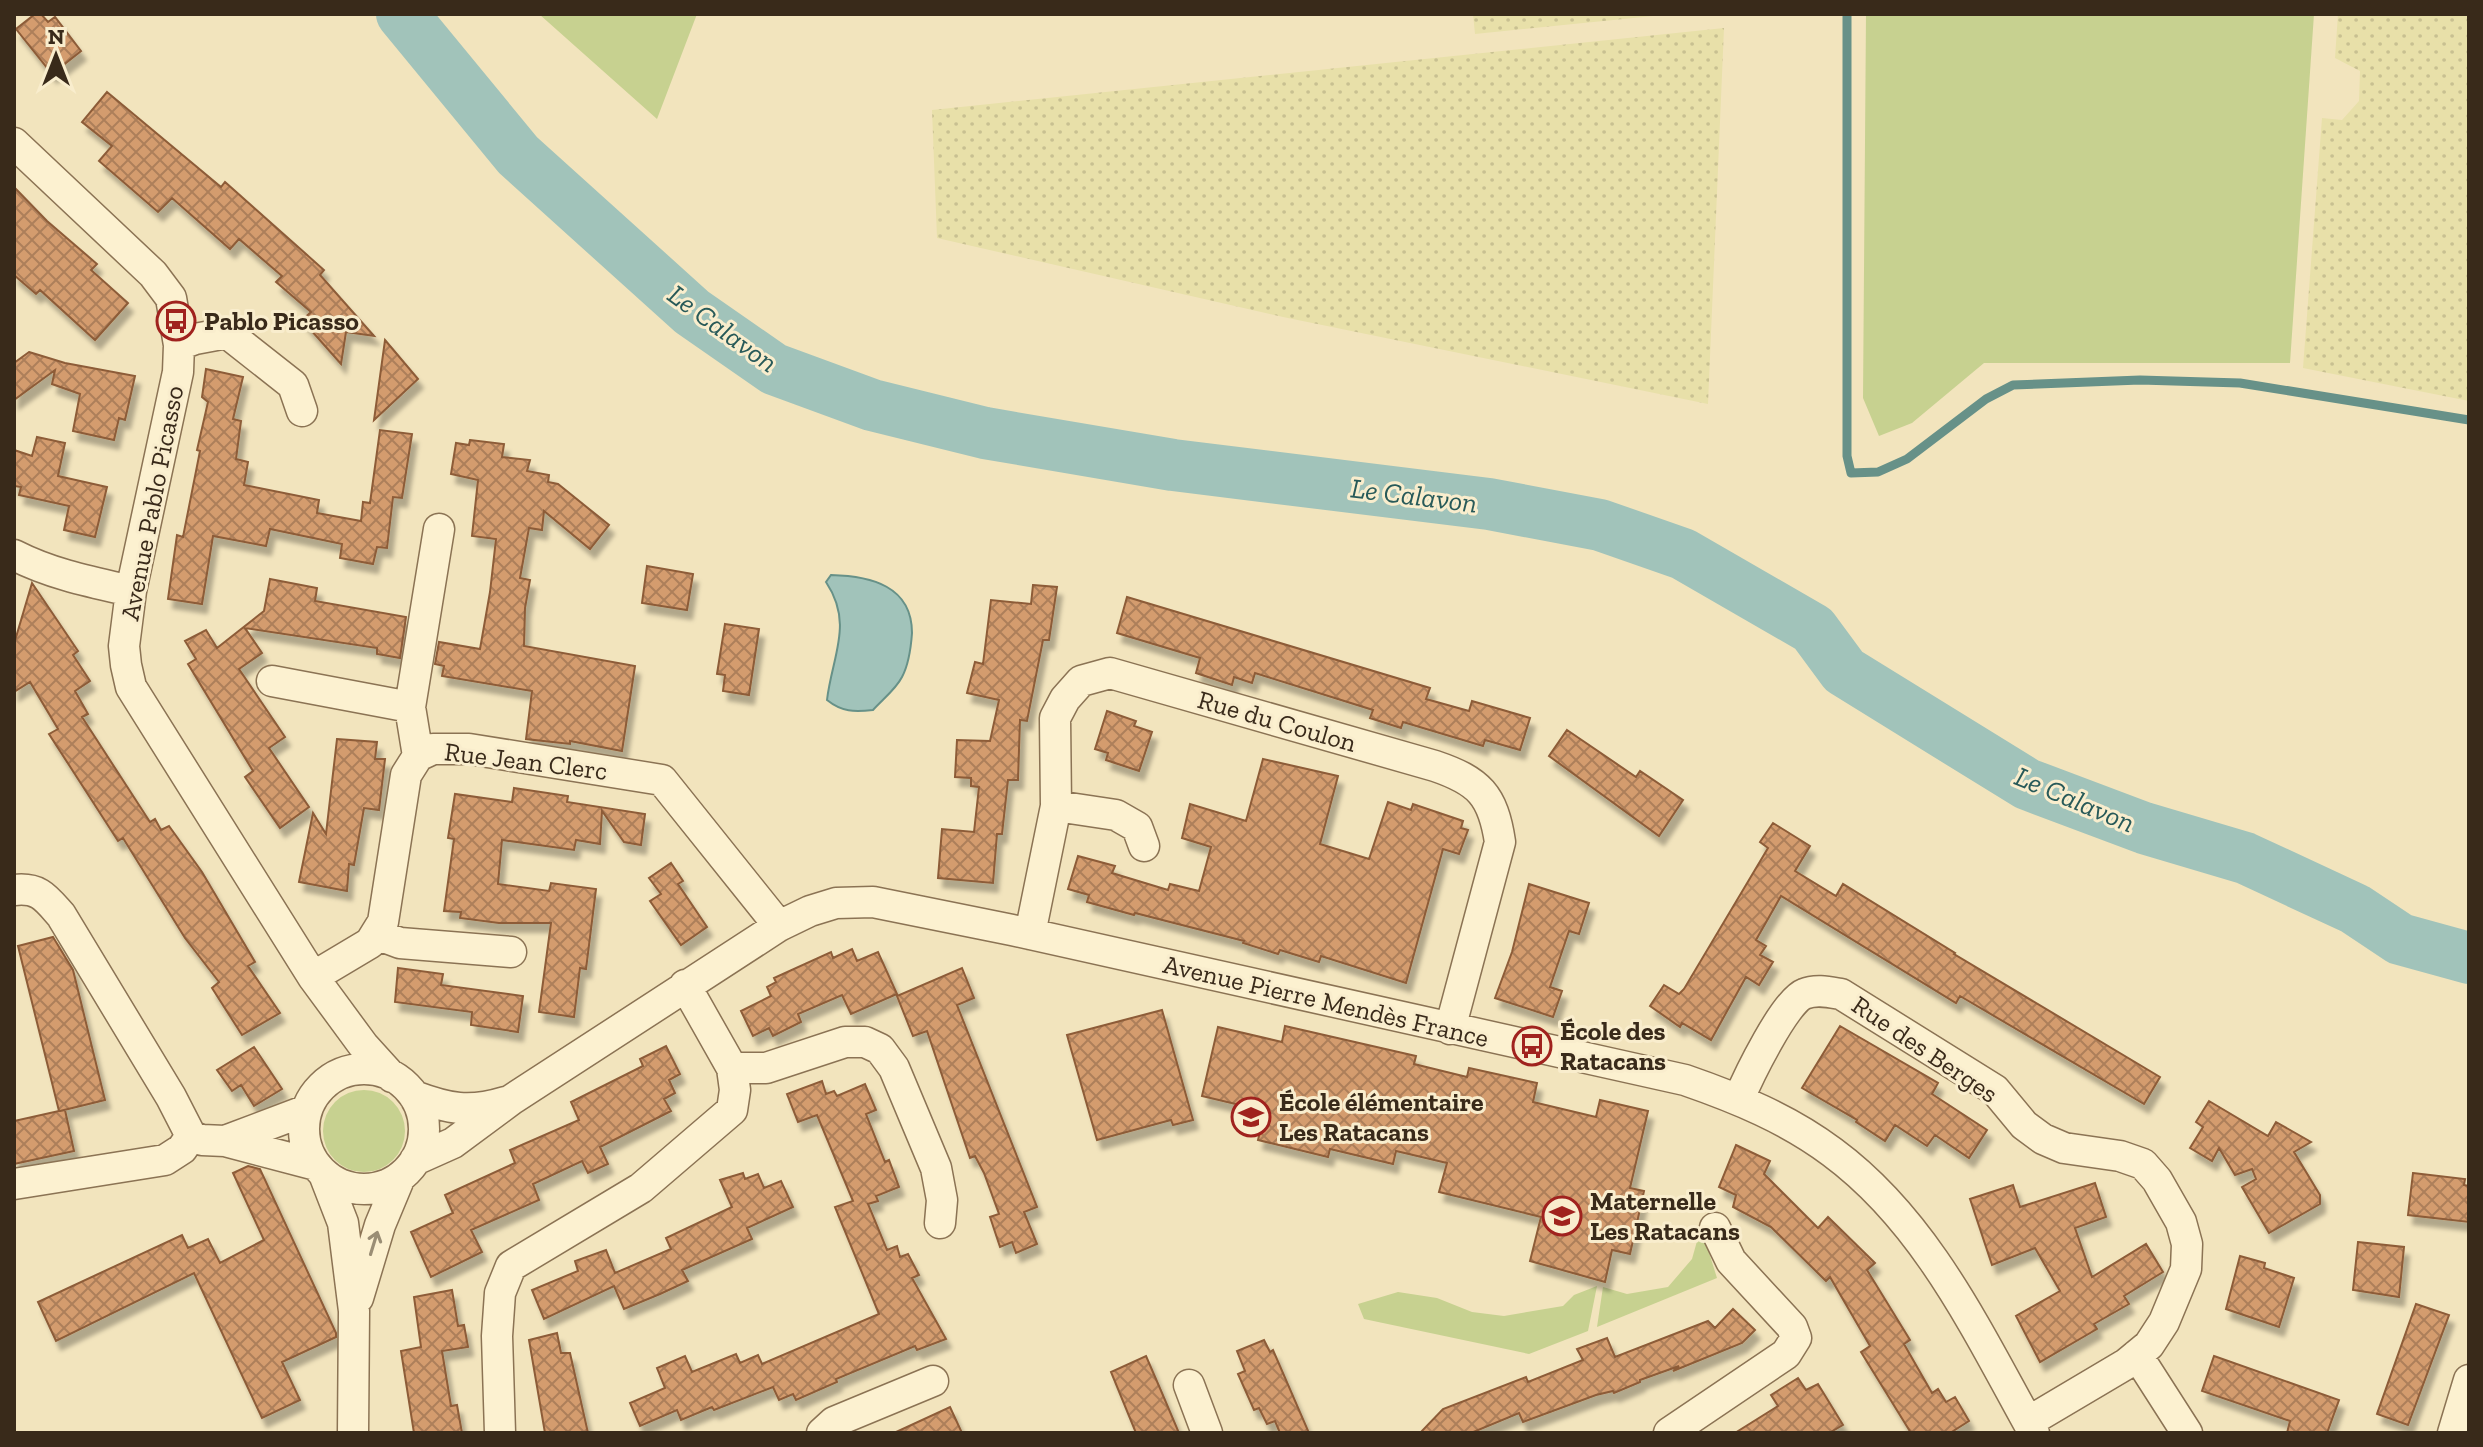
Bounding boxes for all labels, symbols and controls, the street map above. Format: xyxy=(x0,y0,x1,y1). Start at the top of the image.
north arrow xyxy=(16,16,96,96)
text: N xyxy=(48,23,65,50)
water label: Le Calavon xyxy=(662,278,784,379)
bus stop icon: Pablo Picasso xyxy=(155,300,197,342)
place label: Pablo Picasso xyxy=(204,305,359,337)
street label: Avenue Pablo Picasso xyxy=(114,383,190,623)
water label: Le Calavon xyxy=(1349,471,1479,520)
street label: Rue du Coulon xyxy=(1194,683,1360,759)
street label: Rue Jean Clerc xyxy=(443,735,609,787)
water label: Le Calavon xyxy=(2010,759,2140,839)
street label: Avenue Pierre Mendès France xyxy=(1160,948,1492,1054)
street label: Rue des Berges xyxy=(1846,988,2004,1110)
place label: École des Ratacans xyxy=(1560,1015,1666,1077)
bus stop icon: École des Ratacans xyxy=(1511,1025,1553,1067)
place label: École élémentaire Les Ratacans xyxy=(1279,1086,1484,1148)
school or university icon: École élémentaire Les Ratacans xyxy=(1230,1096,1272,1138)
place label: Maternelle Les Ratacans xyxy=(1590,1185,1740,1247)
school or university icon: Maternelle Les Ratacans xyxy=(1541,1195,1583,1237)
one-way arrow xyxy=(368,1231,382,1256)

